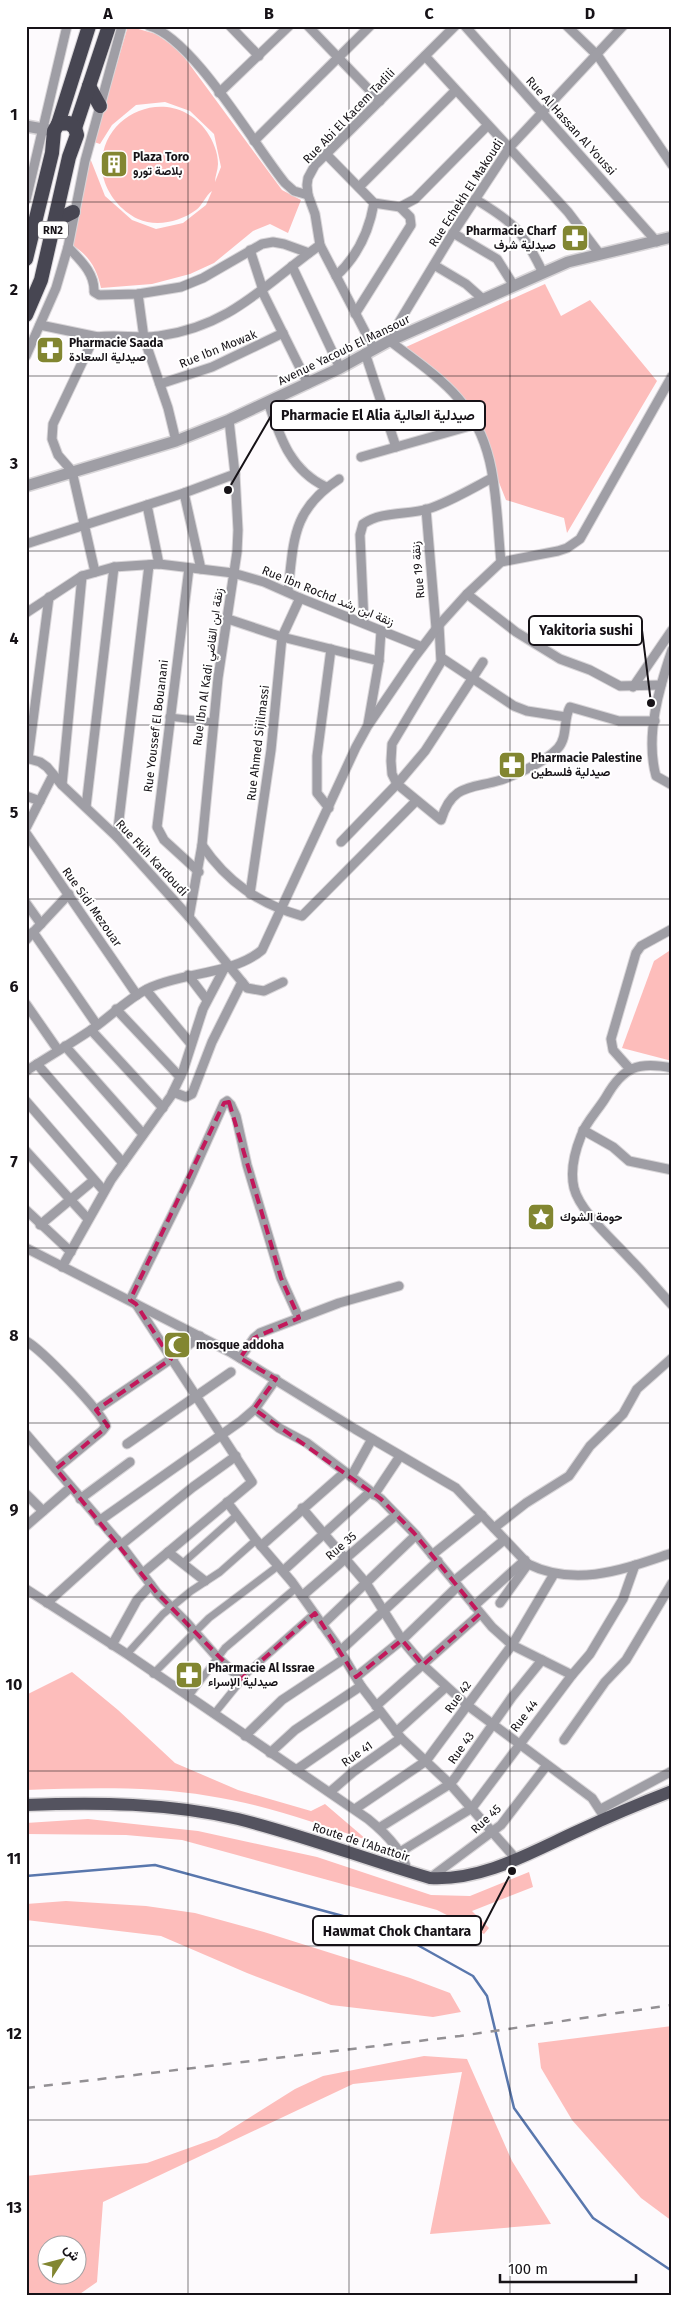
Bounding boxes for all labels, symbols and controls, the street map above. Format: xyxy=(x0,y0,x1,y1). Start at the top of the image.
text: A xyxy=(102,4,113,23)
text: B xyxy=(264,4,274,23)
text: C xyxy=(424,4,434,23)
text: D xyxy=(585,4,595,23)
street label: Rue Abi El Kacem Tadili xyxy=(300,66,398,166)
street label: Rue Al Hassan Al Youssi xyxy=(523,74,619,178)
text: 1 xyxy=(10,105,18,124)
street label: Rue Echekh El Makoudi xyxy=(426,137,506,249)
building icon: Plaza Toro بلاصة تورو xyxy=(99,149,129,179)
place label: Plaza Toro بلاصة تورو xyxy=(133,150,189,179)
road number: RN2 xyxy=(38,222,68,238)
pharmacy icon: Pharmacie Charf صيدلية شرف xyxy=(560,223,590,253)
place label: Pharmacie Charf صيدلية شرف xyxy=(466,224,558,253)
text: 2 xyxy=(10,280,18,299)
street label: Avenue Yacoub El Mansour xyxy=(276,312,413,388)
street label: Rue Ibn Mowak xyxy=(177,327,260,371)
pharmacy icon: Pharmacie Saada صيدلية السعادة xyxy=(35,335,65,365)
place label: Pharmacie Saada صيدلية السعادة xyxy=(69,336,164,364)
callout: Pharmacie El Alia صيدلية العالية xyxy=(271,401,485,430)
text: Pharmacie El Alia صيدلية العالية xyxy=(281,407,475,424)
text: 3 xyxy=(9,454,18,473)
street label: Rue 19 زنقة xyxy=(409,541,428,599)
street label: Rue Ibn Rochd زنقة ابن رشد xyxy=(259,563,396,630)
street label: Rue Ibn Al Kadi زنقة ابن القاضي xyxy=(190,587,229,747)
callout: Yakitoria sushi xyxy=(529,616,642,645)
text: Yakitoria sushi xyxy=(538,622,633,639)
text: 4 xyxy=(9,629,19,648)
street label: Rue Youssef El Bouanani xyxy=(141,659,171,793)
street label: Rue Ahmed Sijilmassi xyxy=(244,684,272,802)
pharmacy icon: Pharmacie Palestine صيدلية فلسطين xyxy=(497,750,527,780)
place label: Pharmacie Palestine صيدلية فلسطين xyxy=(531,751,642,779)
text: 5 xyxy=(10,803,19,822)
street label: Rue Fkih Kardoudi xyxy=(113,817,191,899)
street label: Rue Sidi Mezouar xyxy=(59,865,125,950)
text: 6 xyxy=(9,977,19,996)
text: 7 xyxy=(10,1152,18,1171)
place icon: حومة الشوك xyxy=(526,1202,556,1232)
place label: حومة الشوك xyxy=(560,1210,622,1225)
text: 8 xyxy=(9,1326,19,1345)
mosque icon: mosque addoha xyxy=(162,1330,192,1360)
place label: mosque addoha xyxy=(196,1338,284,1352)
text: 9 xyxy=(10,1500,19,1519)
street label: Rue 35 xyxy=(323,1529,359,1563)
pharmacy icon: Pharmacie Al Issrae صيدلية الإسراء xyxy=(174,1660,204,1690)
place label: Pharmacie Al Issrae صيدلية الإسراء xyxy=(208,1661,315,1690)
text: 10 xyxy=(6,1675,22,1694)
street label: Rue 42 xyxy=(442,1678,474,1716)
street label: Rue 44 xyxy=(507,1697,541,1735)
street label: Rue 43 xyxy=(445,1729,477,1767)
street label: Rue 41 xyxy=(339,1738,375,1770)
street label: Rue 45 xyxy=(468,1802,504,1836)
street label: Route de l’Abattoir xyxy=(311,1820,412,1864)
text: 11 xyxy=(7,1849,21,1868)
callout: Hawmat Chok Chantara xyxy=(313,1916,481,1945)
text: Hawmat Chok Chantara xyxy=(323,1923,471,1940)
text: 12 xyxy=(6,2024,22,2043)
text: 13 xyxy=(6,2198,22,2217)
north arrow xyxy=(38,2234,88,2284)
text: ش xyxy=(60,2241,84,2265)
scale bar xyxy=(500,2252,637,2284)
text: 100 m xyxy=(508,2260,548,2278)

